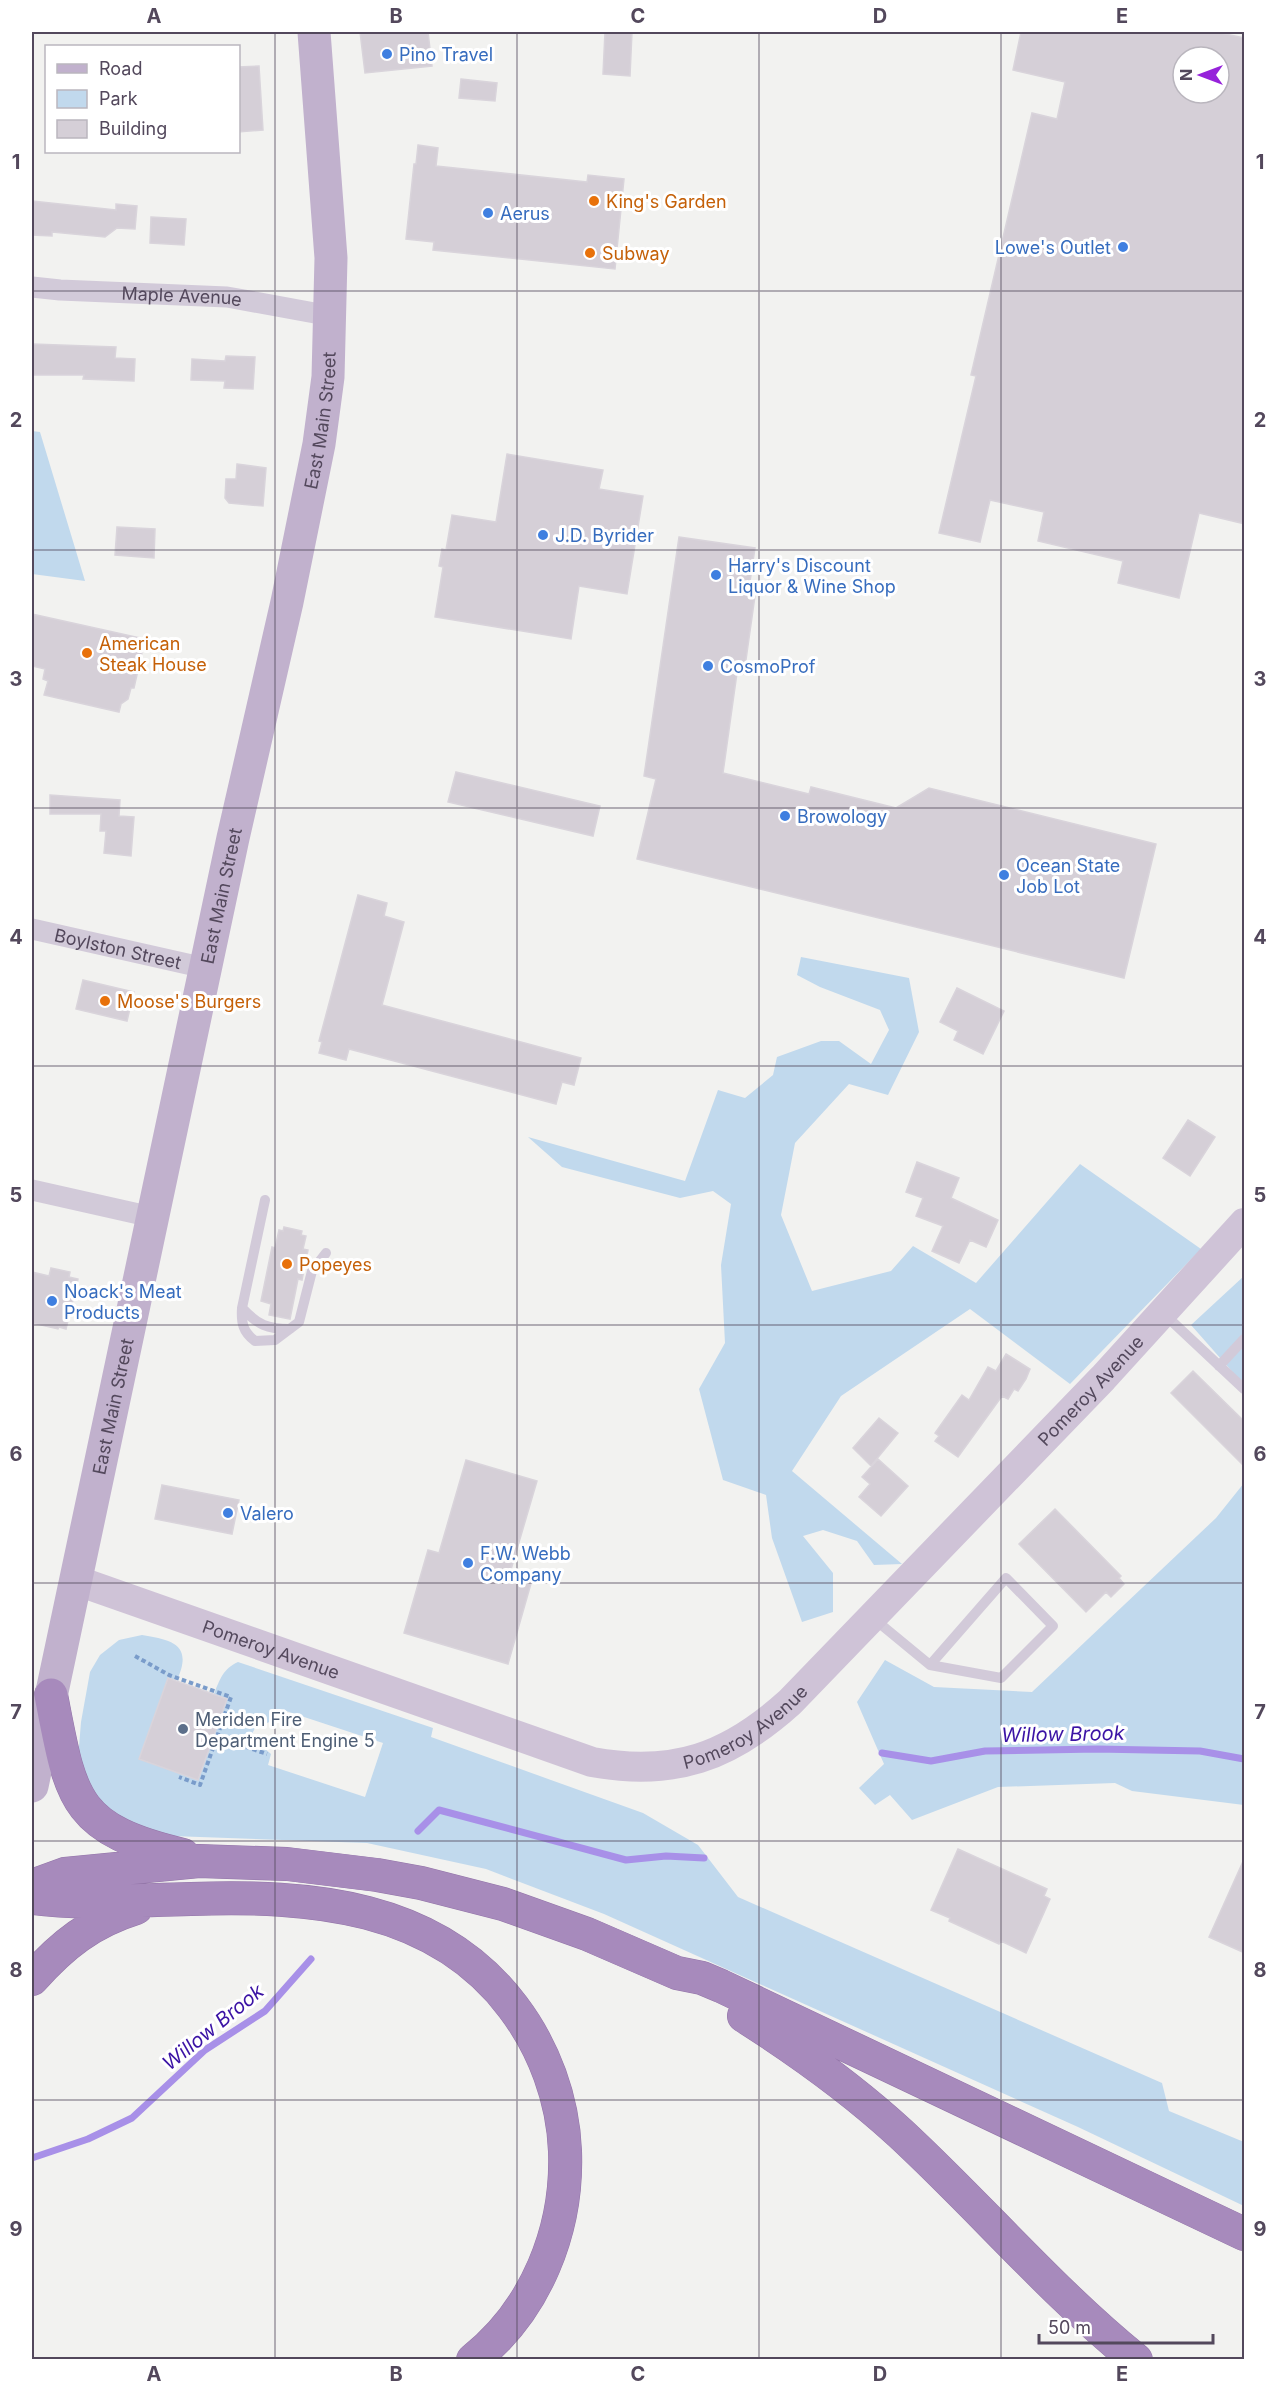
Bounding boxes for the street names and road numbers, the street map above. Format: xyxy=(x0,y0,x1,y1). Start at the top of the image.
street label: Maple Avenue xyxy=(121,282,244,310)
street label: East Main Street xyxy=(300,351,339,491)
street label: East Main Street xyxy=(196,826,246,966)
street label: Boylston Street xyxy=(52,924,183,973)
street label: Pomeroy Avenue xyxy=(1033,1331,1147,1450)
street label: East Main Street xyxy=(88,1336,137,1476)
street label: Pomeroy Avenue xyxy=(200,1615,343,1683)
street label: Pomeroy Avenue xyxy=(681,1680,811,1773)

